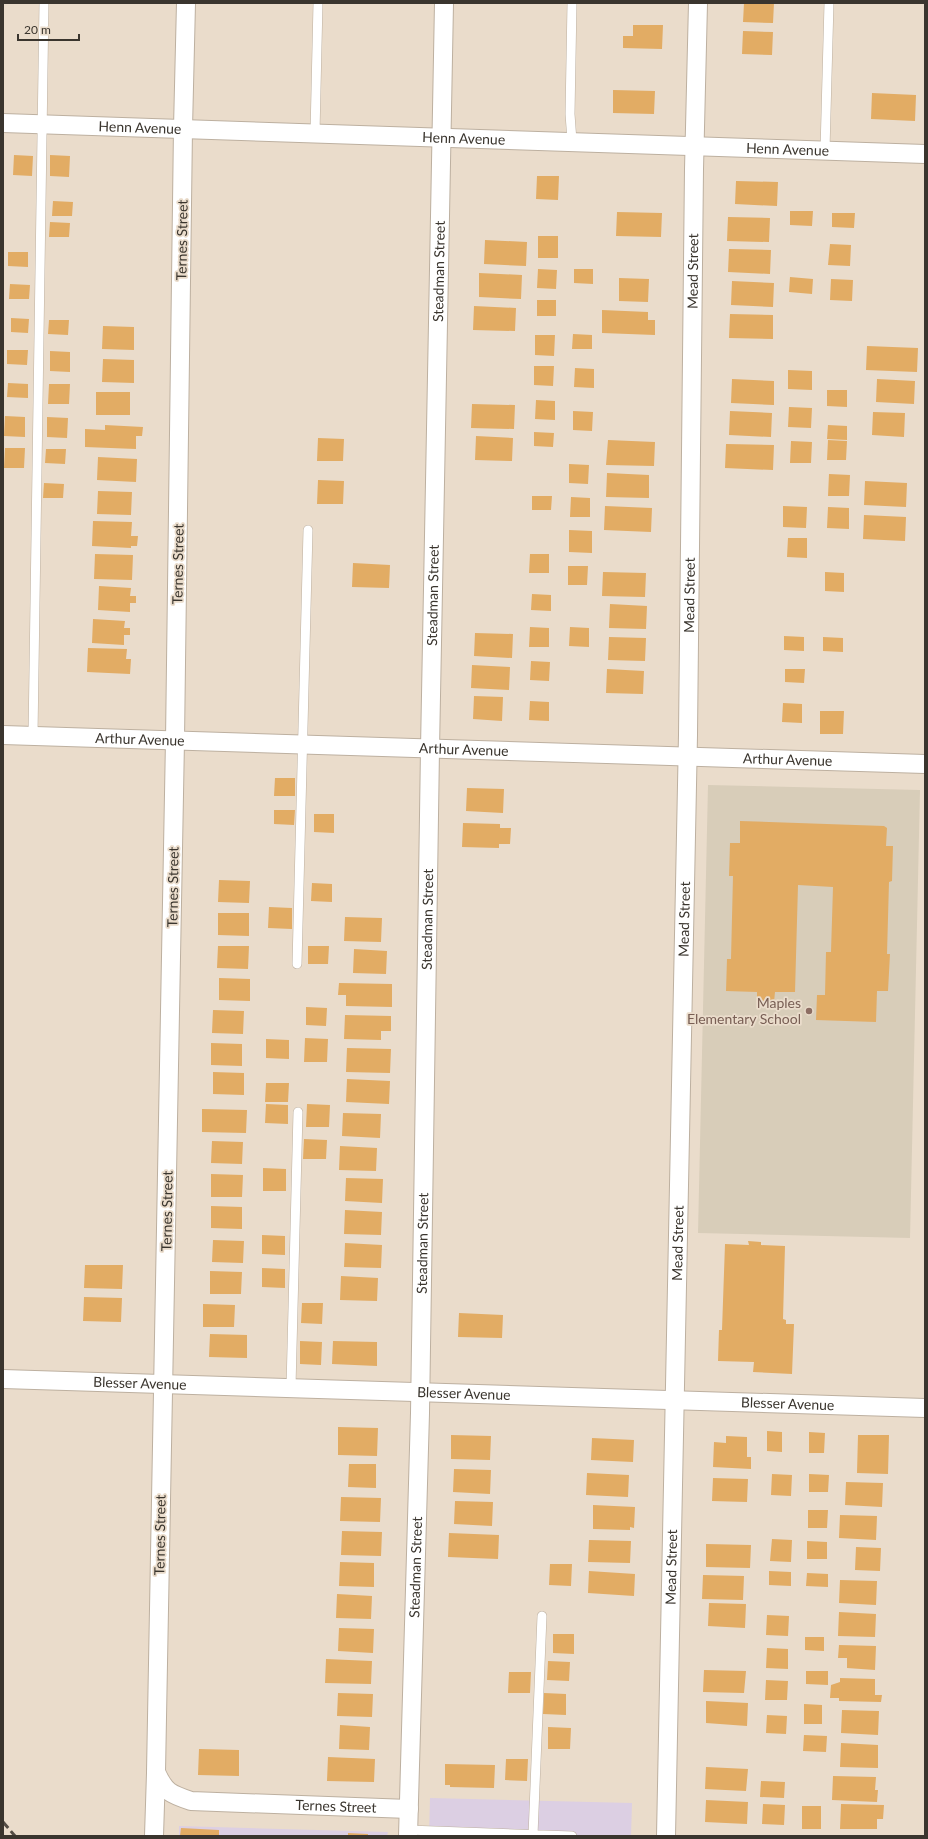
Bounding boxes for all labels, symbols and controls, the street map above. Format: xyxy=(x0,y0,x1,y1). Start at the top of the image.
scale bar xyxy=(18,16,79,42)
text: 20 m xyxy=(24,22,51,37)
street label: Henn Avenue xyxy=(98,117,182,137)
street label: Henn Avenue xyxy=(422,128,506,148)
street label: Henn Avenue xyxy=(746,139,829,159)
street label: Ternes Street xyxy=(172,199,191,281)
street label: Steadman Street xyxy=(429,221,448,322)
street label: Mead Street xyxy=(684,233,701,309)
street label: Ternes Street xyxy=(168,523,187,605)
street label: Steadman Street xyxy=(423,544,442,646)
street label: Mead Street xyxy=(680,557,698,633)
street label: Arthur Avenue xyxy=(95,729,185,749)
street label: Arthur Avenue xyxy=(419,739,509,759)
street label: Arthur Avenue xyxy=(743,749,833,769)
street label: Ternes Street xyxy=(163,846,182,928)
street label: Steadman Street xyxy=(418,868,436,970)
street label: Mead Street xyxy=(675,881,693,957)
place label: Maples Elementary School xyxy=(687,994,801,1027)
marker: Maples Elementary School xyxy=(804,1006,814,1016)
street label: Ternes Street xyxy=(157,1170,176,1252)
street label: Steadman Street xyxy=(413,1192,431,1294)
street label: Mead Street xyxy=(668,1205,687,1281)
street label: Blesser Avenue xyxy=(93,1373,187,1393)
street label: Blesser Avenue xyxy=(417,1383,511,1403)
street label: Blesser Avenue xyxy=(741,1393,835,1413)
street label: Ternes Street xyxy=(150,1494,169,1576)
street label: Steadman Street xyxy=(405,1516,425,1618)
street label: Mead Street xyxy=(662,1529,680,1605)
street label: Ternes Street xyxy=(295,1796,377,1816)

